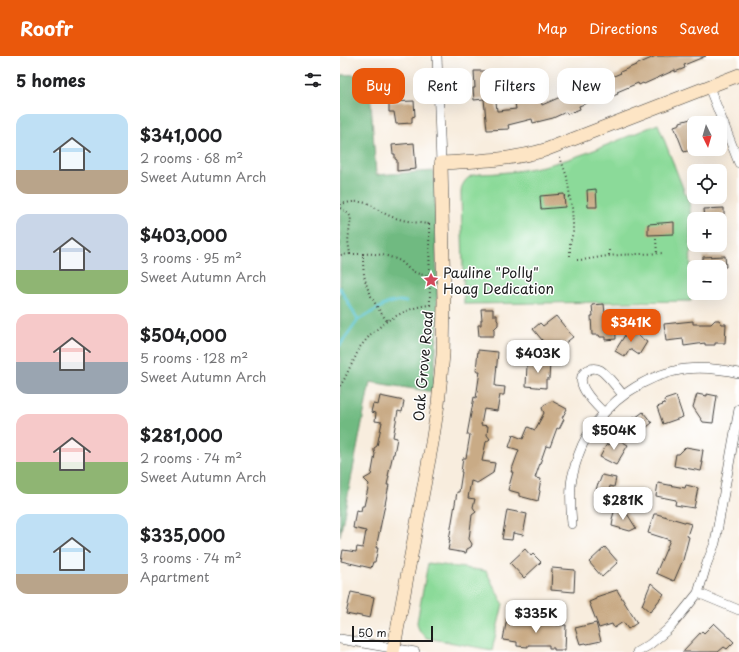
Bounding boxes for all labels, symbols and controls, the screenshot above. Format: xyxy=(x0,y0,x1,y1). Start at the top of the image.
text: Roofr xyxy=(20,14,73,42)
text: Map xyxy=(537,18,567,39)
text: Directions xyxy=(589,18,657,39)
text: Saved xyxy=(679,18,719,39)
text: 5 homes xyxy=(16,67,86,93)
chip: Buy xyxy=(352,68,405,104)
chip: Rent xyxy=(413,68,472,104)
chip: Filters xyxy=(480,68,549,104)
chip: New xyxy=(557,68,615,104)
icon: filters xyxy=(302,69,324,91)
north arrow xyxy=(687,116,727,156)
map controls xyxy=(687,116,727,300)
text: $341,000 xyxy=(140,122,222,148)
icon: home xyxy=(48,130,96,178)
text: 2 rooms · 68 m² xyxy=(140,148,243,167)
button: locate xyxy=(687,164,727,204)
text: Sweet Autumn Arch xyxy=(140,167,266,186)
button: + xyxy=(687,212,727,252)
text: $403,000 xyxy=(140,222,227,248)
icon: home xyxy=(48,230,96,278)
text: 3 rooms · 95 m² xyxy=(140,248,242,267)
button: − xyxy=(687,260,727,300)
place label: Pauline "Polly" Hoag Dedication xyxy=(443,262,554,299)
text: Sweet Autumn Arch xyxy=(140,267,266,286)
place icon: Pauline "Polly" Hoag Dedication xyxy=(422,271,440,289)
pin: $341K xyxy=(603,309,659,343)
street label: Oak Grove Road xyxy=(408,310,438,422)
text: $341K xyxy=(611,312,651,331)
text: $504,000 xyxy=(140,322,227,348)
icon: home xyxy=(48,330,96,378)
pin: $403K xyxy=(510,340,566,374)
text: $403K xyxy=(516,343,560,362)
text: 5 rooms · 128 m² xyxy=(140,348,248,367)
text: Sweet Autumn Arch xyxy=(140,367,266,386)
pin: $504K xyxy=(586,417,642,451)
text: $504K xyxy=(592,420,636,439)
text: $281,000 xyxy=(140,422,223,448)
icon: home xyxy=(48,430,96,478)
text: 2 rooms · 74 m² xyxy=(140,448,242,467)
text: Sweet Autumn Arch xyxy=(140,467,266,486)
pin: $281K xyxy=(595,487,651,521)
text: $281K xyxy=(603,490,643,509)
text: $335,000 xyxy=(140,522,225,548)
icon: home xyxy=(48,530,96,578)
text: 3 rooms · 74 m² xyxy=(140,548,242,567)
text: Apartment xyxy=(140,567,209,586)
pin: $335K xyxy=(508,600,564,634)
text: $335K xyxy=(515,603,557,622)
scale bar xyxy=(352,624,433,643)
text: 50 m xyxy=(358,624,387,641)

